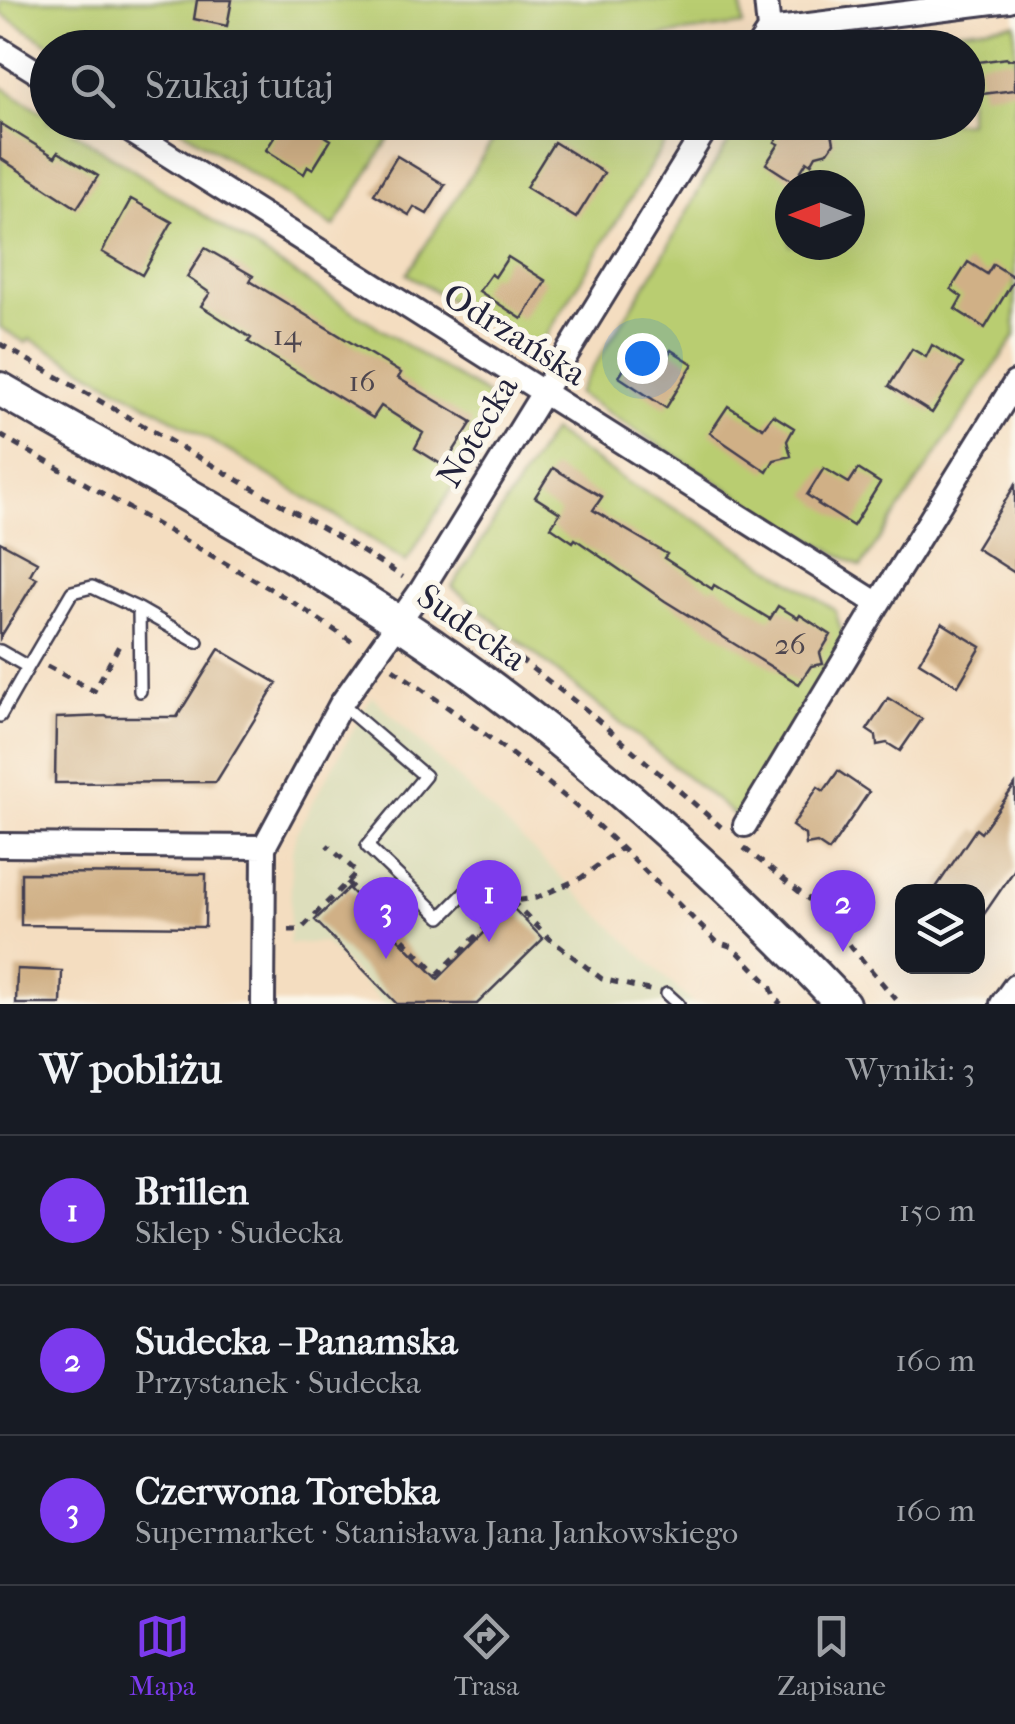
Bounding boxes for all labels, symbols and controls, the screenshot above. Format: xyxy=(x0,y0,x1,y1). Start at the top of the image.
search box xyxy=(30,30,985,140)
icon: search xyxy=(65,58,120,113)
text: Szukaj tutaj xyxy=(145,63,334,108)
north arrow xyxy=(775,170,865,260)
street label: Odrzańska xyxy=(436,274,594,395)
house number: 14 xyxy=(273,318,302,353)
your location xyxy=(617,333,668,384)
house number: 16 xyxy=(349,364,376,399)
street label: Notecka xyxy=(428,367,527,494)
street label: Sudecka xyxy=(409,575,535,680)
house number: 26 xyxy=(774,627,807,662)
pin: 1 xyxy=(456,860,522,942)
pin: 2 xyxy=(810,870,876,952)
pin: 3 xyxy=(354,876,418,959)
map controls xyxy=(895,884,985,974)
button: layers xyxy=(895,884,985,974)
text: W pobliżu xyxy=(40,1045,222,1094)
text: Wyniki: 3 xyxy=(846,1051,975,1088)
text: Brillen xyxy=(135,1169,249,1214)
text: 1 xyxy=(67,1192,78,1229)
text: 150 m xyxy=(899,1192,975,1229)
text: Sklep · Sudecka xyxy=(135,1214,343,1251)
text: Sudecka - Panamska xyxy=(135,1319,458,1364)
text: 2 xyxy=(64,1342,81,1379)
text: 160 m xyxy=(895,1342,975,1379)
text: Przystanek · Sudecka xyxy=(135,1364,421,1401)
text: Czerwona Torebka xyxy=(135,1469,439,1514)
text: 3 xyxy=(66,1492,79,1529)
text: 160 m xyxy=(895,1492,975,1529)
text: Supermarket · Stanisława Jana Jankowskiego xyxy=(135,1514,738,1551)
tab: Mapa xyxy=(129,1609,196,1702)
tab: Trasa xyxy=(454,1609,519,1702)
tab: Zapisane xyxy=(777,1609,886,1702)

